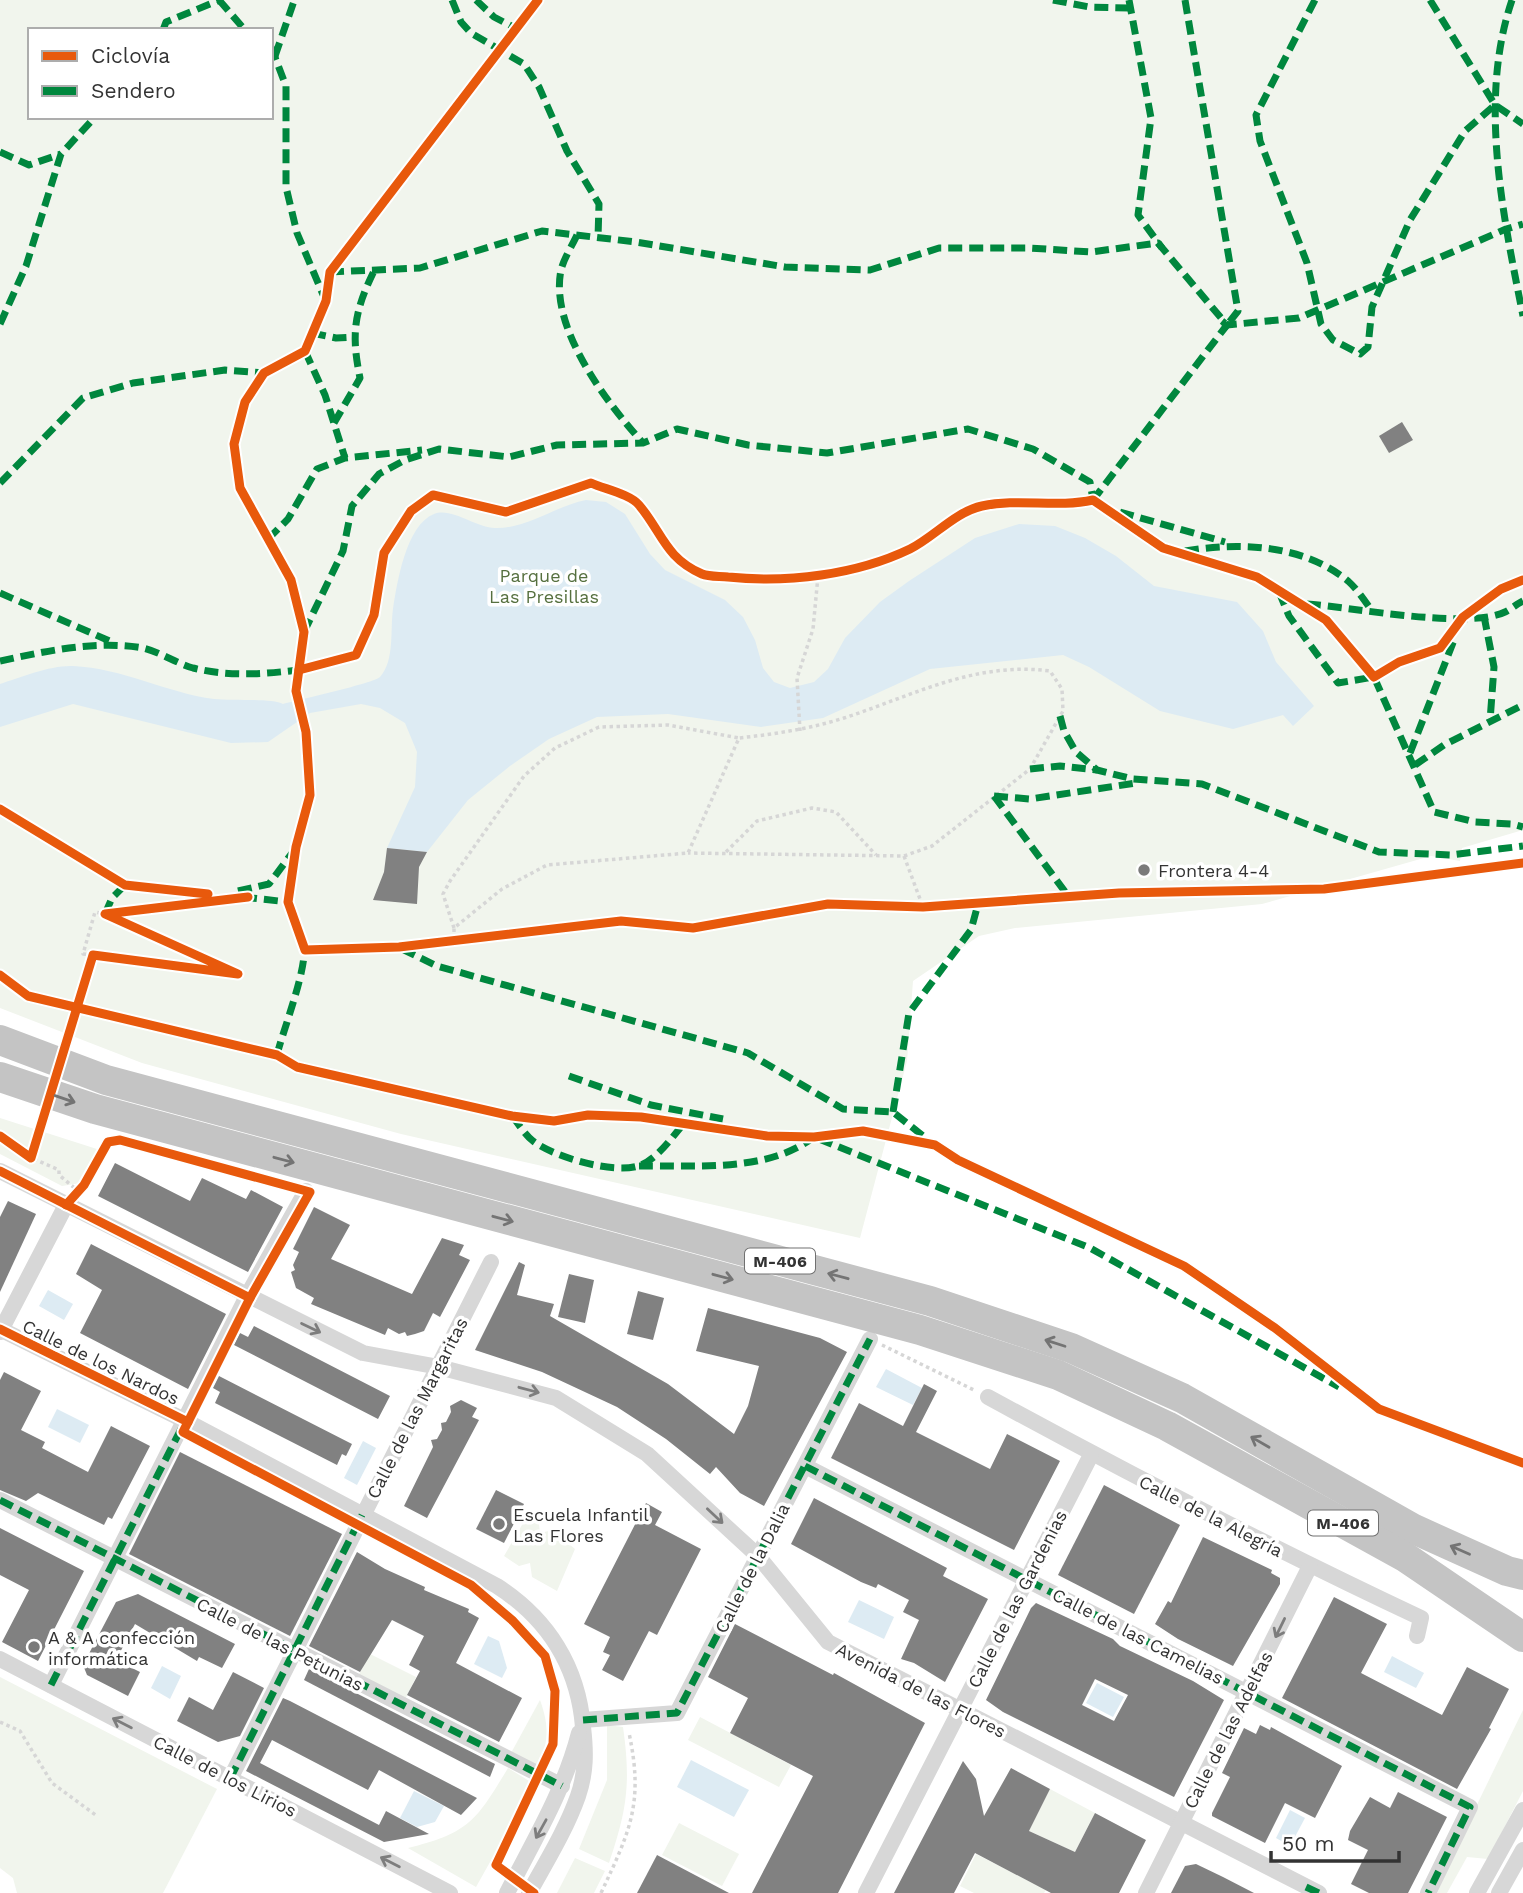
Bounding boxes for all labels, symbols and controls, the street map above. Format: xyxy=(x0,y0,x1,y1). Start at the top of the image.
legend xyxy=(28,28,273,119)
text: Ciclovía xyxy=(91,43,170,68)
text: Sendero xyxy=(91,78,176,103)
park label: Parque de Las Presillas xyxy=(489,565,599,607)
place label: Frontera 4-4 xyxy=(1158,860,1269,881)
marker: Frontera 4-4 xyxy=(1136,862,1152,878)
one-way arrow xyxy=(53,1094,75,1106)
one-way arrow xyxy=(272,1154,294,1167)
one-way arrow xyxy=(492,1213,514,1226)
road number: M-406 xyxy=(745,1248,815,1274)
one-way arrow xyxy=(827,1269,849,1282)
one-way arrow xyxy=(712,1272,734,1285)
street label: Calle de las Margaritas xyxy=(362,1314,472,1502)
street label: Calle de los Nardos xyxy=(19,1315,183,1409)
one-way arrow xyxy=(300,1321,321,1335)
one-way arrow xyxy=(1045,1336,1067,1348)
one-way arrow xyxy=(517,1384,539,1397)
one-way arrow xyxy=(1250,1435,1270,1449)
street label: Calle de la Alegría xyxy=(1136,1471,1286,1561)
street label: Calle de la Dalia xyxy=(710,1500,794,1636)
place label: Escuela Infantil Las Flores xyxy=(513,1504,649,1546)
street label: Calle de las Gardenias xyxy=(963,1507,1071,1691)
one-way arrow xyxy=(706,1508,724,1524)
road number: M-406 xyxy=(1308,1511,1378,1536)
marker: Escuela Infantil Las Flores xyxy=(491,1516,507,1532)
one-way arrow xyxy=(1450,1543,1471,1556)
street label: Calle de las Camelias xyxy=(1049,1584,1227,1688)
street label: Calle de las Petunias xyxy=(193,1593,367,1695)
one-way arrow xyxy=(1273,1617,1286,1638)
place label: A & A confección informática xyxy=(48,1627,195,1669)
street label: Avenida de las Flores xyxy=(833,1638,1009,1742)
marker: A & A confección informática xyxy=(26,1639,42,1655)
street label: Calle de las Adelfas xyxy=(1179,1648,1277,1812)
one-way arrow xyxy=(113,1715,133,1729)
street label: Calle de los Lirios xyxy=(150,1731,300,1821)
one-way arrow xyxy=(534,1818,547,1839)
scale bar xyxy=(1271,1820,1399,1864)
text: 50 m xyxy=(1282,1831,1334,1856)
one-way arrow xyxy=(380,1854,400,1868)

